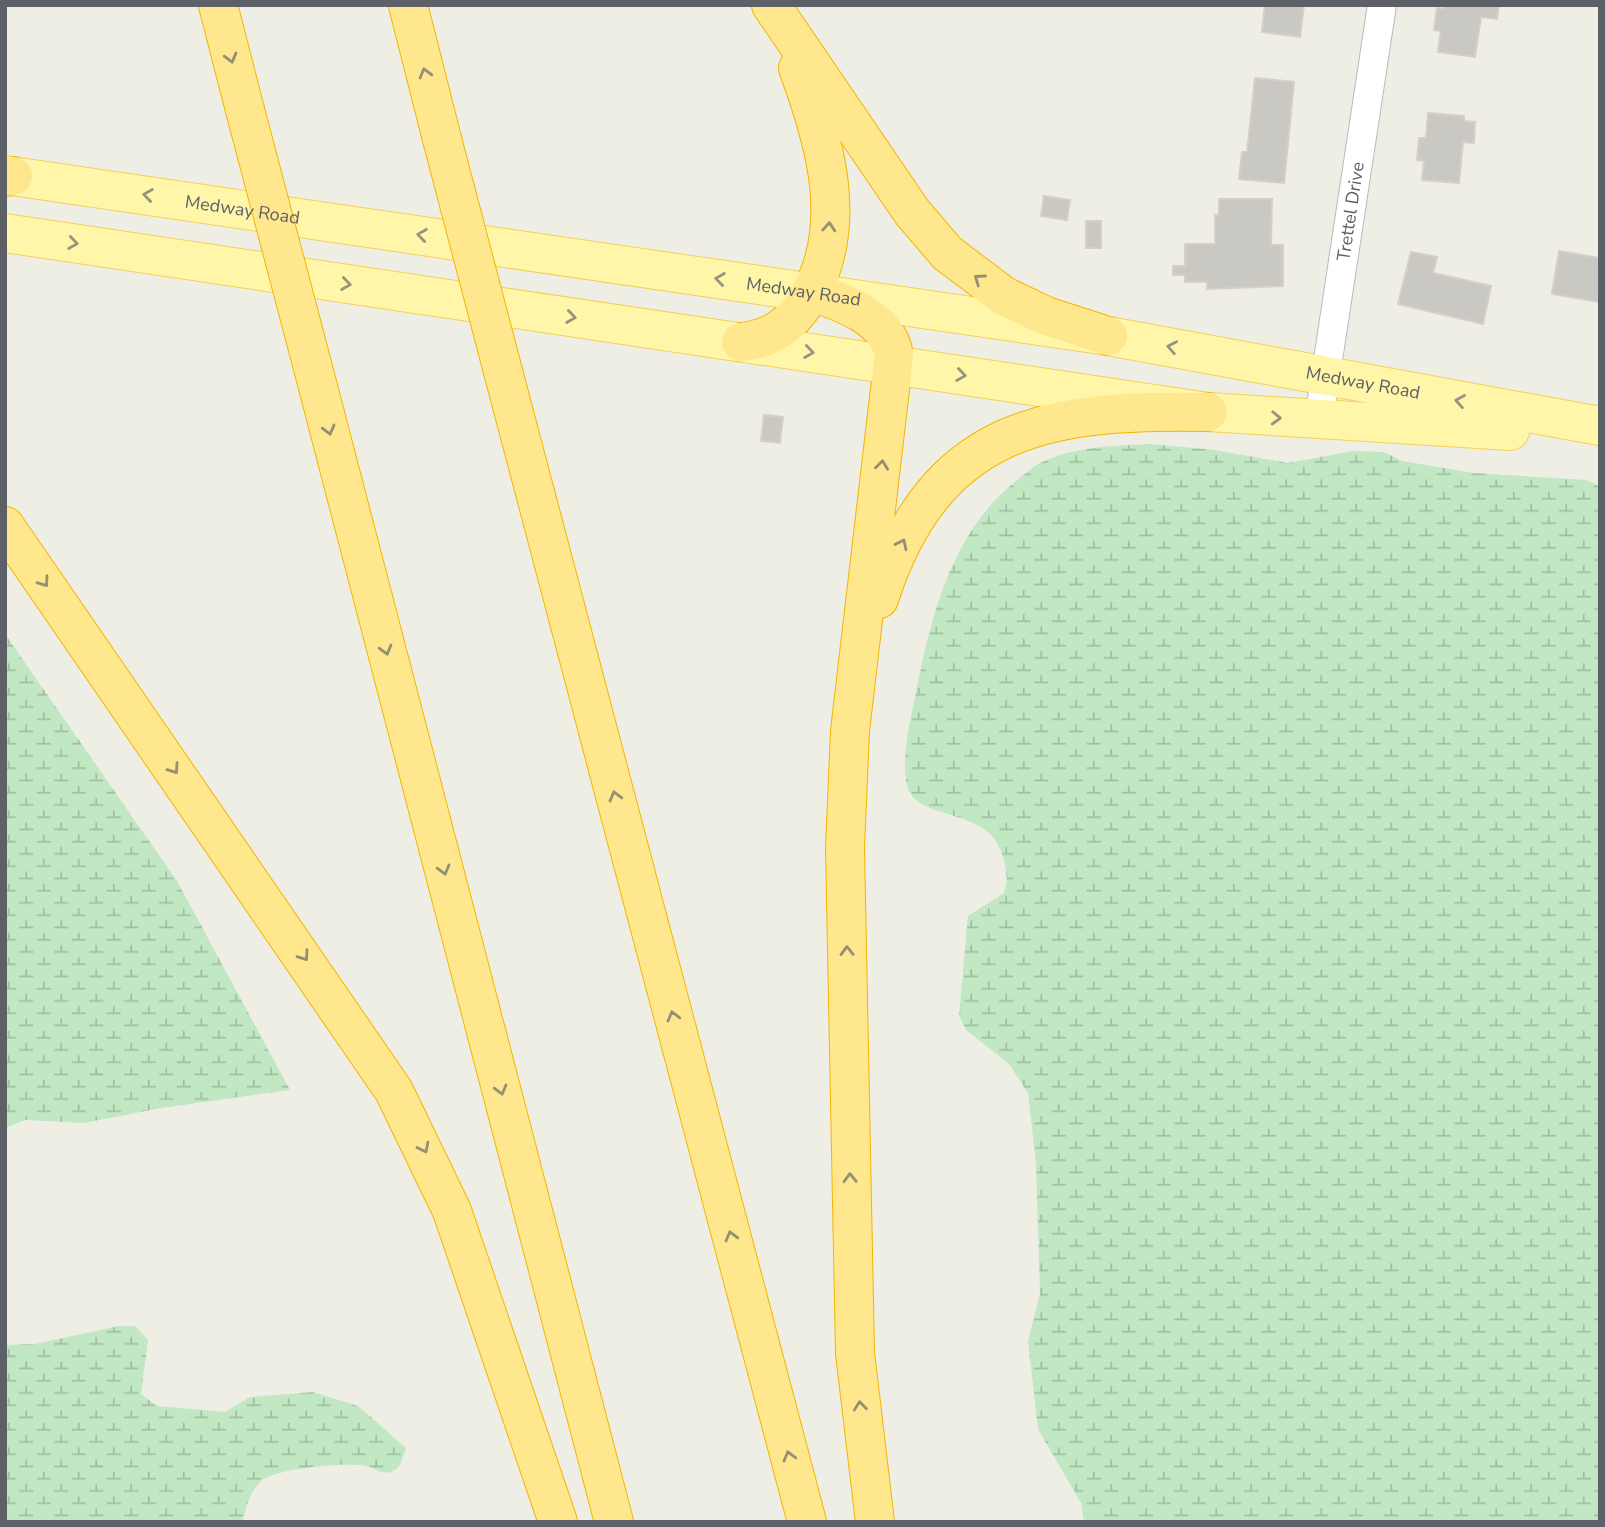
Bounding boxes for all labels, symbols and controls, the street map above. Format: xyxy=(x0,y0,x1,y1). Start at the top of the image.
one-way arrow xyxy=(223,52,238,64)
one-way arrow xyxy=(419,67,433,79)
street label: Trettel Drive xyxy=(1331,160,1370,263)
one-way arrow xyxy=(142,188,154,203)
street label: Medway Road xyxy=(184,189,301,230)
one-way arrow xyxy=(821,221,836,232)
one-way arrow xyxy=(416,228,428,243)
one-way arrow xyxy=(67,235,79,250)
street label: Medway Road xyxy=(745,271,863,312)
one-way arrow xyxy=(714,272,725,287)
one-way arrow xyxy=(974,275,987,287)
one-way arrow xyxy=(340,276,352,291)
one-way arrow xyxy=(565,309,577,324)
one-way arrow xyxy=(1166,340,1178,355)
one-way arrow xyxy=(803,345,814,360)
street label: Medway Road xyxy=(1304,360,1422,405)
one-way arrow xyxy=(955,367,967,382)
one-way arrow xyxy=(1454,394,1466,409)
one-way arrow xyxy=(1271,410,1282,425)
one-way arrow xyxy=(321,423,335,435)
one-way arrow xyxy=(874,459,889,470)
one-way arrow xyxy=(893,539,907,551)
one-way arrow xyxy=(36,574,48,587)
one-way arrow xyxy=(378,644,392,656)
one-way arrow xyxy=(166,761,178,774)
one-way arrow xyxy=(609,790,623,802)
one-way arrow xyxy=(436,864,450,876)
one-way arrow xyxy=(839,945,855,956)
one-way arrow xyxy=(296,948,308,961)
one-way arrow xyxy=(667,1010,681,1022)
one-way arrow xyxy=(493,1084,507,1096)
one-way arrow xyxy=(416,1141,430,1153)
one-way arrow xyxy=(842,1173,858,1183)
one-way arrow xyxy=(725,1230,739,1242)
one-way arrow xyxy=(852,1400,867,1411)
one-way arrow xyxy=(783,1450,797,1462)

